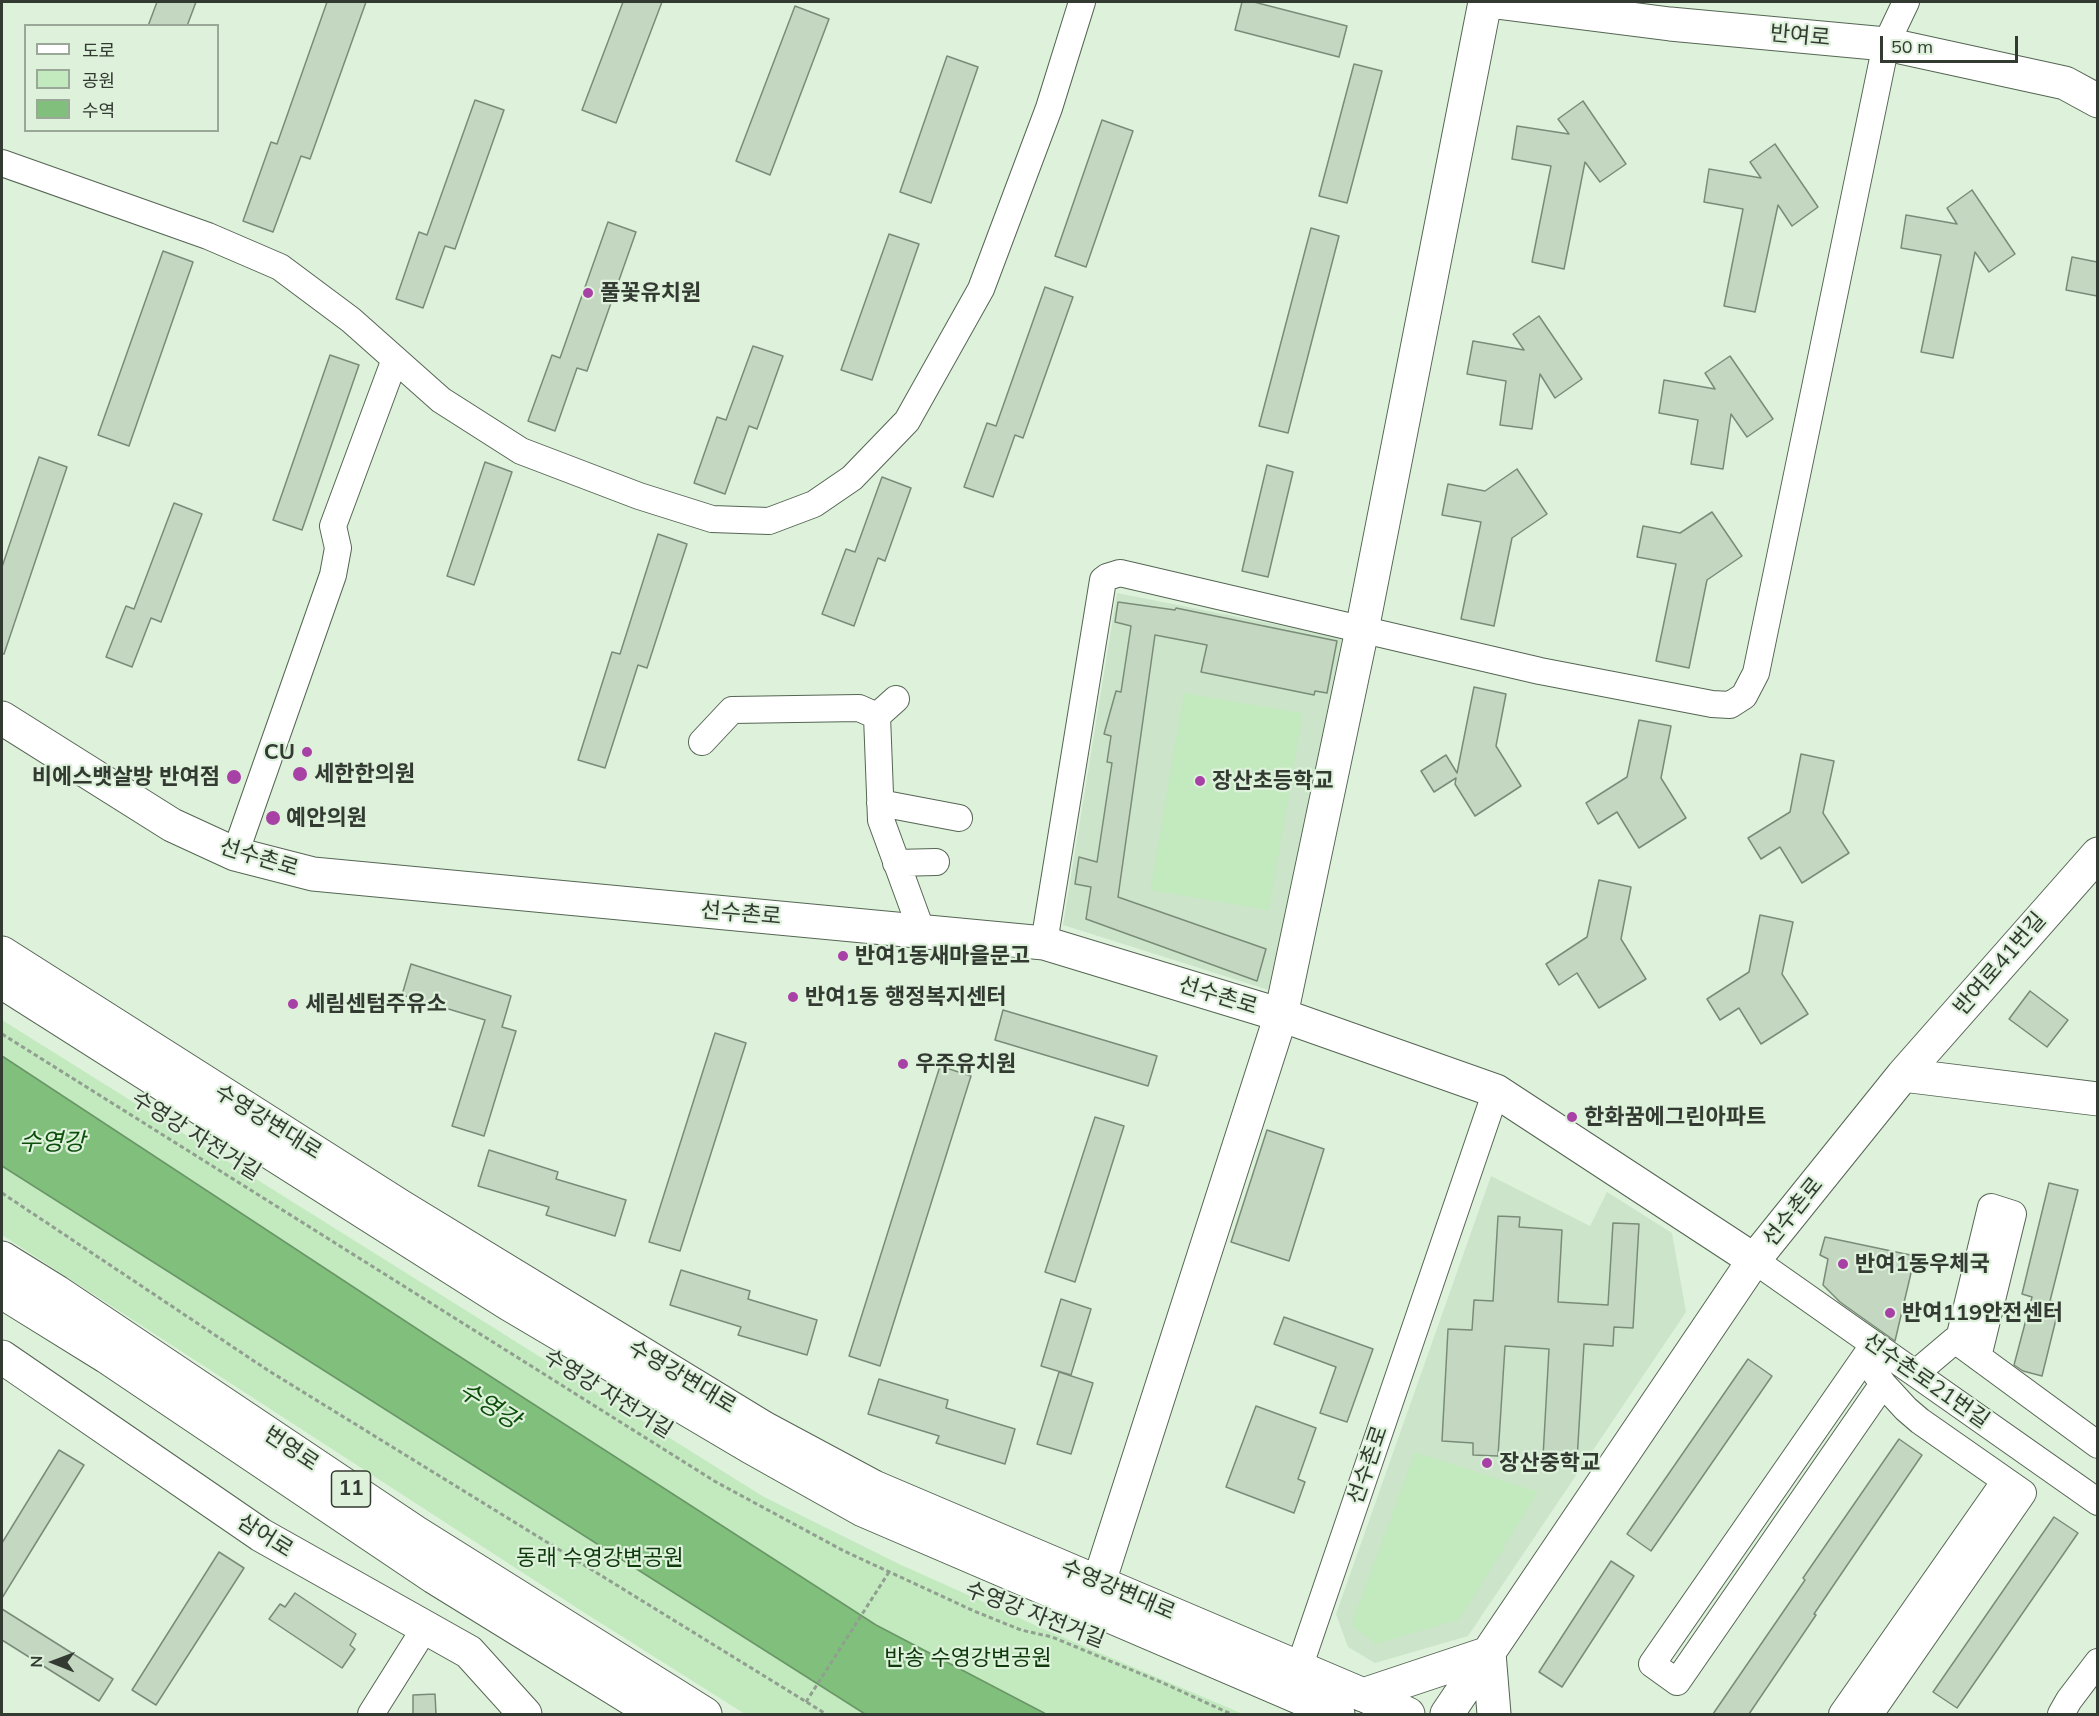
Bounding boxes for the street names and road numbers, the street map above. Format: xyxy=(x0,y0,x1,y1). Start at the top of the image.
street label: 반여로 xyxy=(1769,20,1831,52)
street label: 선수촌로 xyxy=(216,834,302,882)
street label: 선수촌로 xyxy=(700,897,782,931)
street label: 반여로41번길 xyxy=(1948,907,2052,1021)
street label: 선수촌로 xyxy=(1175,972,1261,1020)
street label: 수영강변대로 xyxy=(210,1079,326,1165)
street label: 수영강 자전거길 xyxy=(126,1086,266,1186)
street label: 선수촌로 xyxy=(1757,1172,1829,1252)
street label: 선수촌로21번길 xyxy=(1858,1328,1994,1434)
street label: 수영강변대로 xyxy=(623,1334,741,1420)
street label: 수영강 자전거길 xyxy=(538,1344,678,1444)
street label: 번영로 xyxy=(258,1421,324,1477)
street label: 선수촌로 xyxy=(1342,1422,1394,1508)
road number: 11 xyxy=(332,1471,370,1507)
street label: 삼어로 xyxy=(232,1509,298,1563)
street label: 수영강변대로 xyxy=(1057,1554,1179,1626)
street label: 수영강 자전거길 xyxy=(961,1576,1109,1654)

